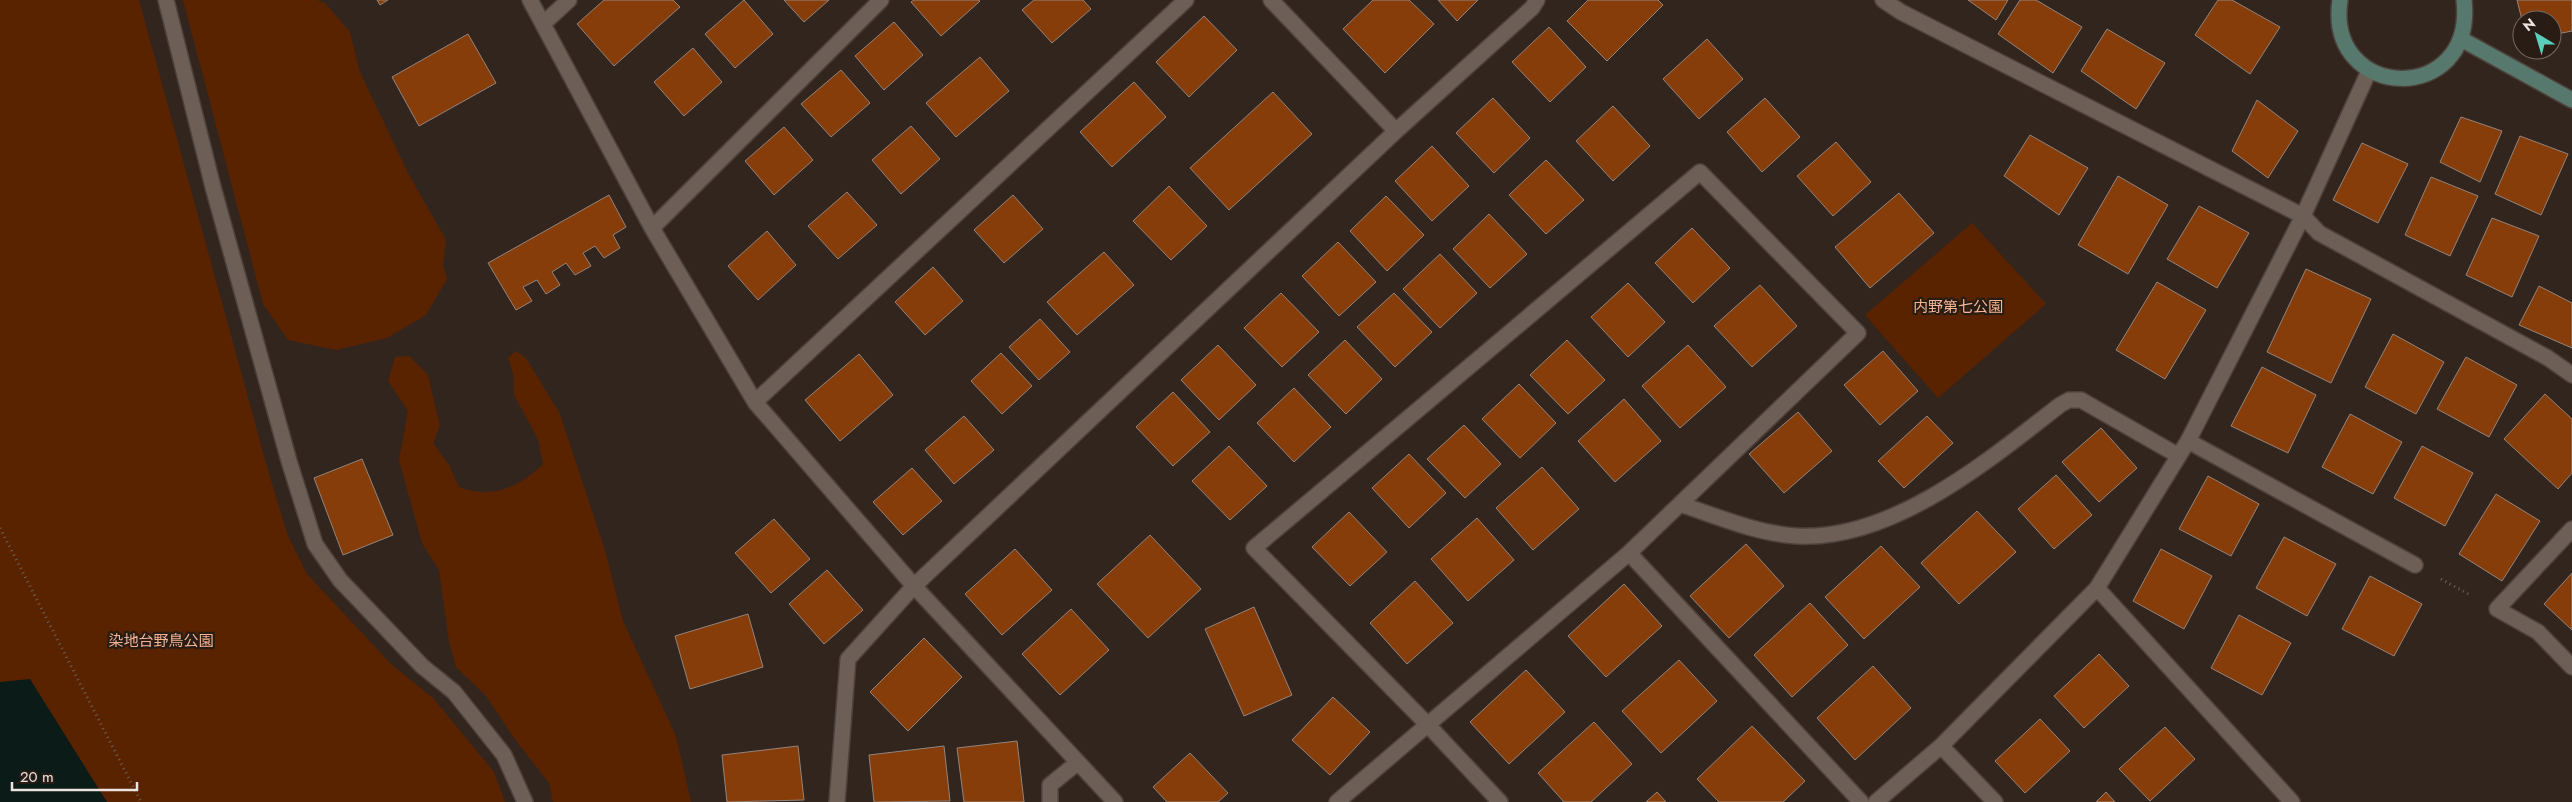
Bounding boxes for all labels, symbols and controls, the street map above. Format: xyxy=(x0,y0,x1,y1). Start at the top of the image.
north arrow xyxy=(2512,10,2562,60)
text: N xyxy=(2518,13,2540,36)
park label: 内野第七公園 xyxy=(1913,296,2003,318)
park label: 染地台野鳥公園 xyxy=(108,630,214,652)
scale bar xyxy=(12,760,138,792)
text: 20 m xyxy=(20,766,54,788)

